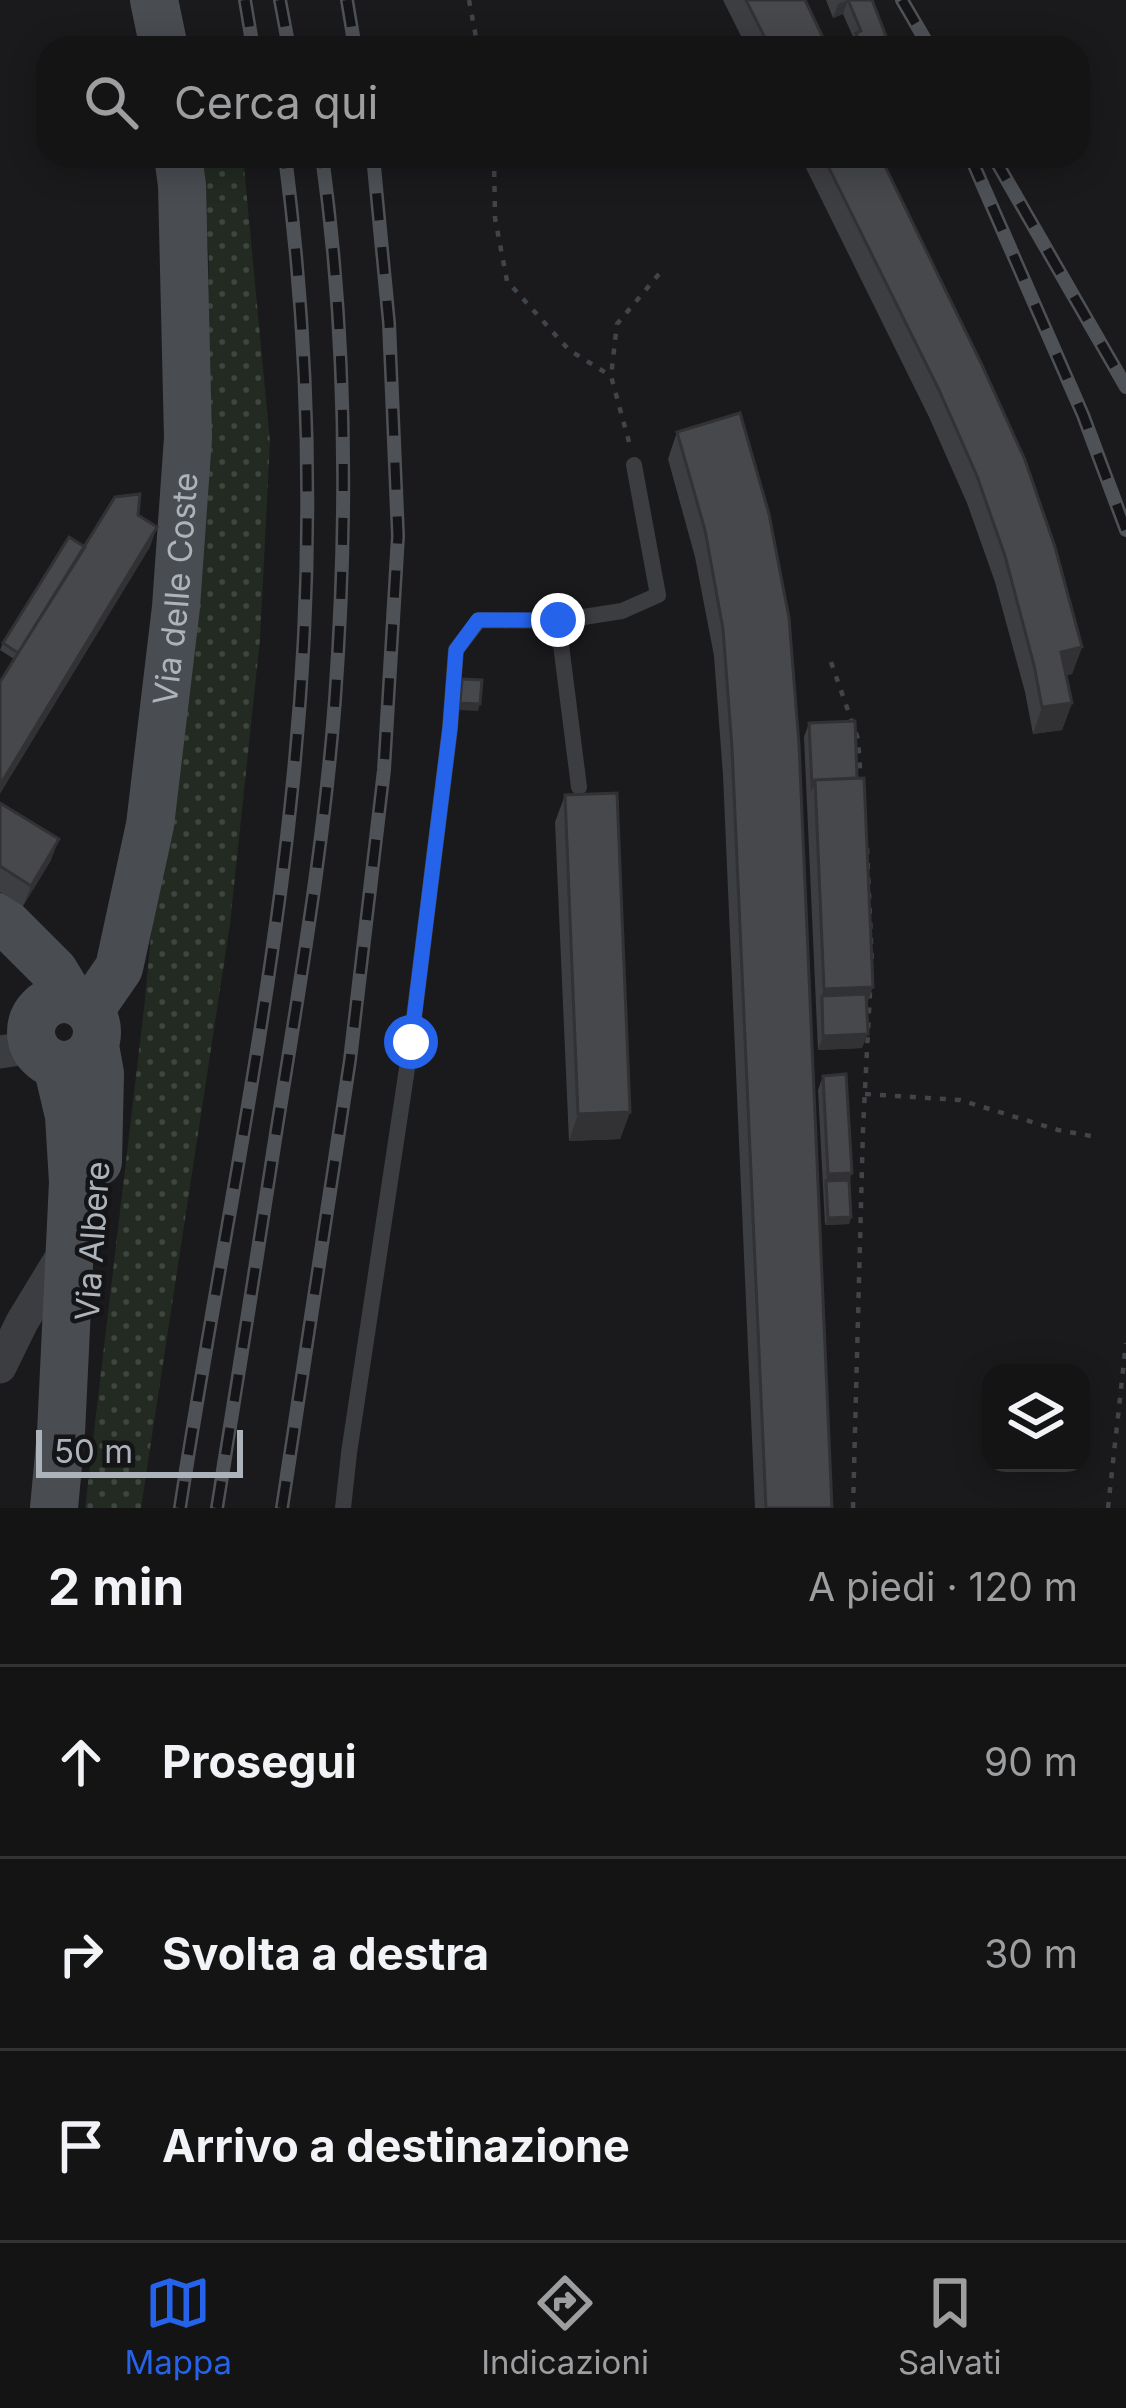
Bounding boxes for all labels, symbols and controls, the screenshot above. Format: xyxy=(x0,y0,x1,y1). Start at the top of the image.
search box xyxy=(36,36,1090,168)
icon: search xyxy=(78,69,144,135)
text: Cerca qui xyxy=(174,75,378,130)
street label: Via delle Coste xyxy=(144,471,206,707)
route end xyxy=(531,593,585,647)
route start xyxy=(384,1015,438,1069)
street label: Via Albere xyxy=(66,1160,118,1322)
map controls xyxy=(982,1364,1090,1472)
button: layers xyxy=(982,1364,1090,1472)
scale bar xyxy=(36,1424,243,1477)
text: 50 m xyxy=(54,1431,133,1471)
text: 2 min xyxy=(48,1556,184,1617)
text: A piedi · 120 m xyxy=(808,1563,1078,1610)
icon: ahead xyxy=(48,1729,114,1795)
text: Prosegui xyxy=(162,1734,357,1789)
text: 90 m xyxy=(984,1738,1078,1785)
icon: right xyxy=(48,1921,114,1987)
text: Svolta a destra xyxy=(162,1926,489,1981)
text: 30 m xyxy=(984,1930,1078,1977)
icon: arrive xyxy=(48,2113,114,2179)
text: Arrivo a destinazione xyxy=(162,2118,630,2173)
tab: Mappa xyxy=(125,2270,232,2382)
tab: Indicazioni xyxy=(481,2270,649,2382)
tab: Salvati xyxy=(898,2270,1001,2382)

